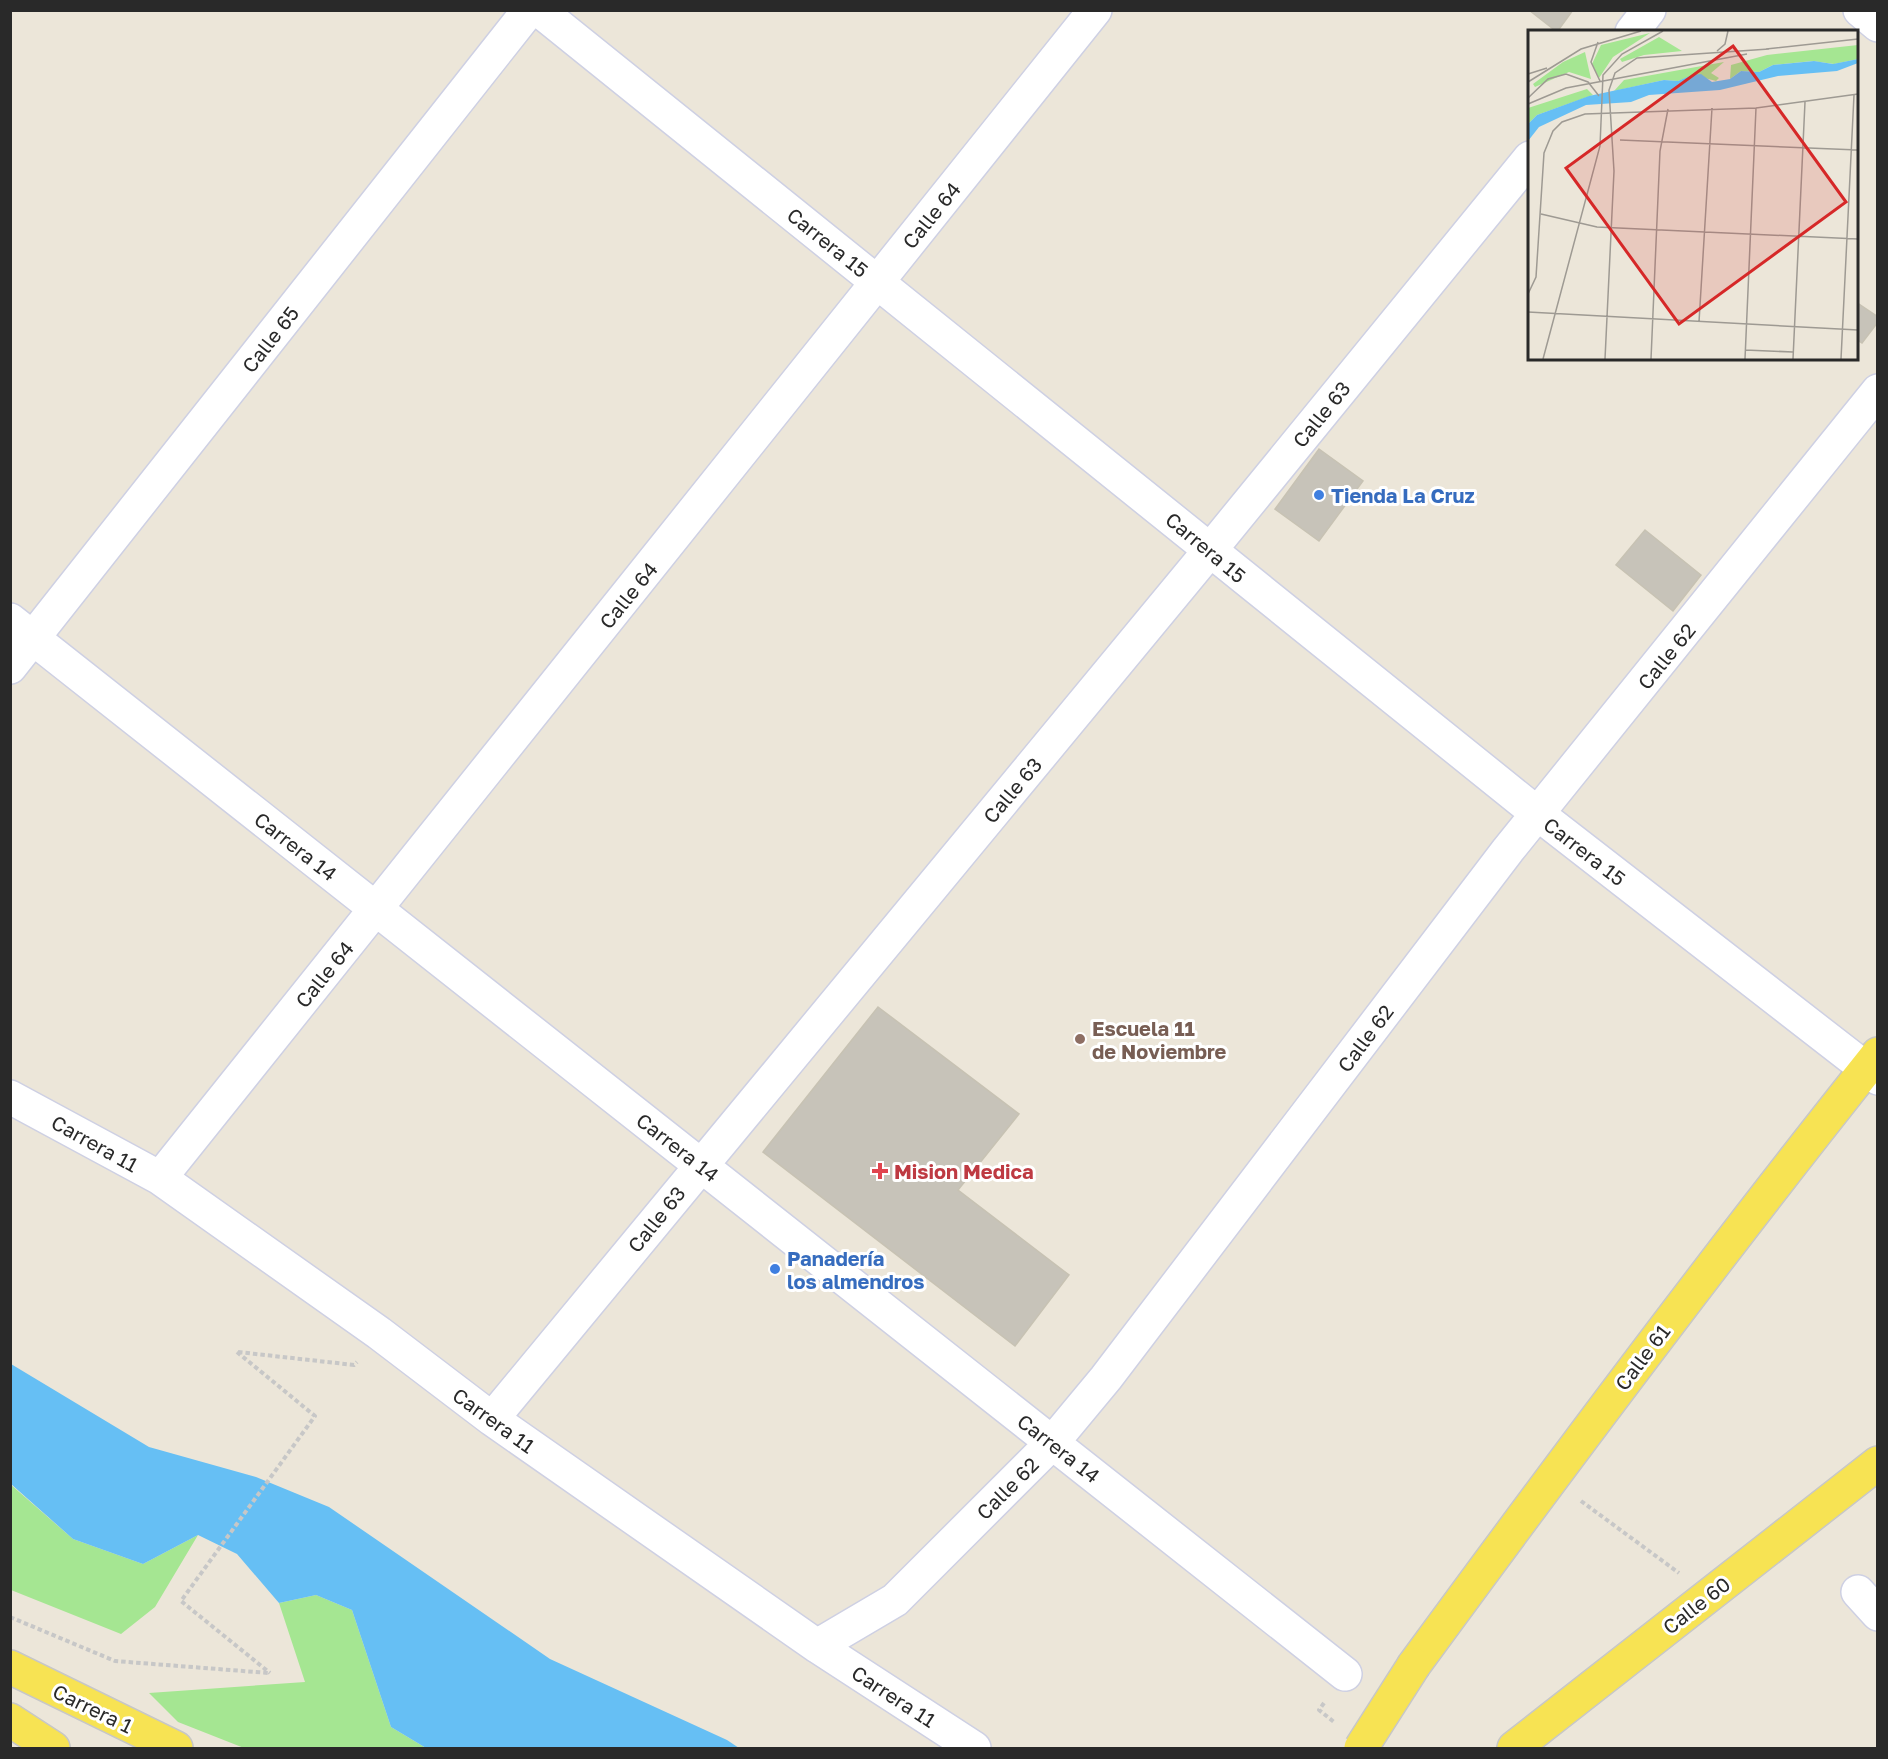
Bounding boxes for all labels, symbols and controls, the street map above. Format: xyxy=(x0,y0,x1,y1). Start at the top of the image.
inset map xyxy=(1528,30,1858,360)
street label: Calle 64 xyxy=(897,177,965,253)
street label: Carrera 15 xyxy=(783,202,873,282)
street label: Calle 65 xyxy=(237,301,303,377)
street label: Calle 63 xyxy=(1287,376,1355,452)
place label: Tienda La Cruz xyxy=(1331,483,1475,507)
marker: Tienda La Cruz xyxy=(1312,488,1326,502)
street label: Carrera 15 xyxy=(1161,507,1251,587)
street label: Calle 64 xyxy=(594,557,662,633)
street label: Calle 62 xyxy=(1632,618,1700,694)
street label: Calle 63 xyxy=(978,752,1046,828)
street label: Carrera 14 xyxy=(250,806,342,886)
street label: Carrera 15 xyxy=(1539,812,1631,890)
street label: Calle 64 xyxy=(290,936,358,1012)
street label: Calle 62 xyxy=(1332,1000,1398,1076)
place label: Escuela 11 de Noviembre xyxy=(1092,1016,1226,1063)
marker: Escuela 11 de Noviembre xyxy=(1073,1032,1087,1046)
street label: Carrera 14 xyxy=(632,1107,724,1187)
street label: Carrera 11 xyxy=(48,1109,143,1177)
place label: Mision Medica xyxy=(894,1159,1034,1183)
marker: Mision Medica xyxy=(871,1162,889,1180)
street label: Calle 63 xyxy=(622,1181,690,1257)
place label: Panadería los almendros xyxy=(787,1246,925,1293)
marker: Panadería los almendros xyxy=(768,1262,782,1276)
street label: Calle 61 xyxy=(1610,1319,1675,1395)
street label: Carrera 11 xyxy=(448,1382,540,1458)
street label: Carrera 14 xyxy=(1013,1408,1105,1488)
street label: Calle 62 xyxy=(971,1452,1043,1524)
street label: Calle 60 xyxy=(1658,1571,1734,1639)
street label: Carrera 11 xyxy=(848,1660,941,1732)
street label: Carrera 1 xyxy=(49,1678,137,1738)

